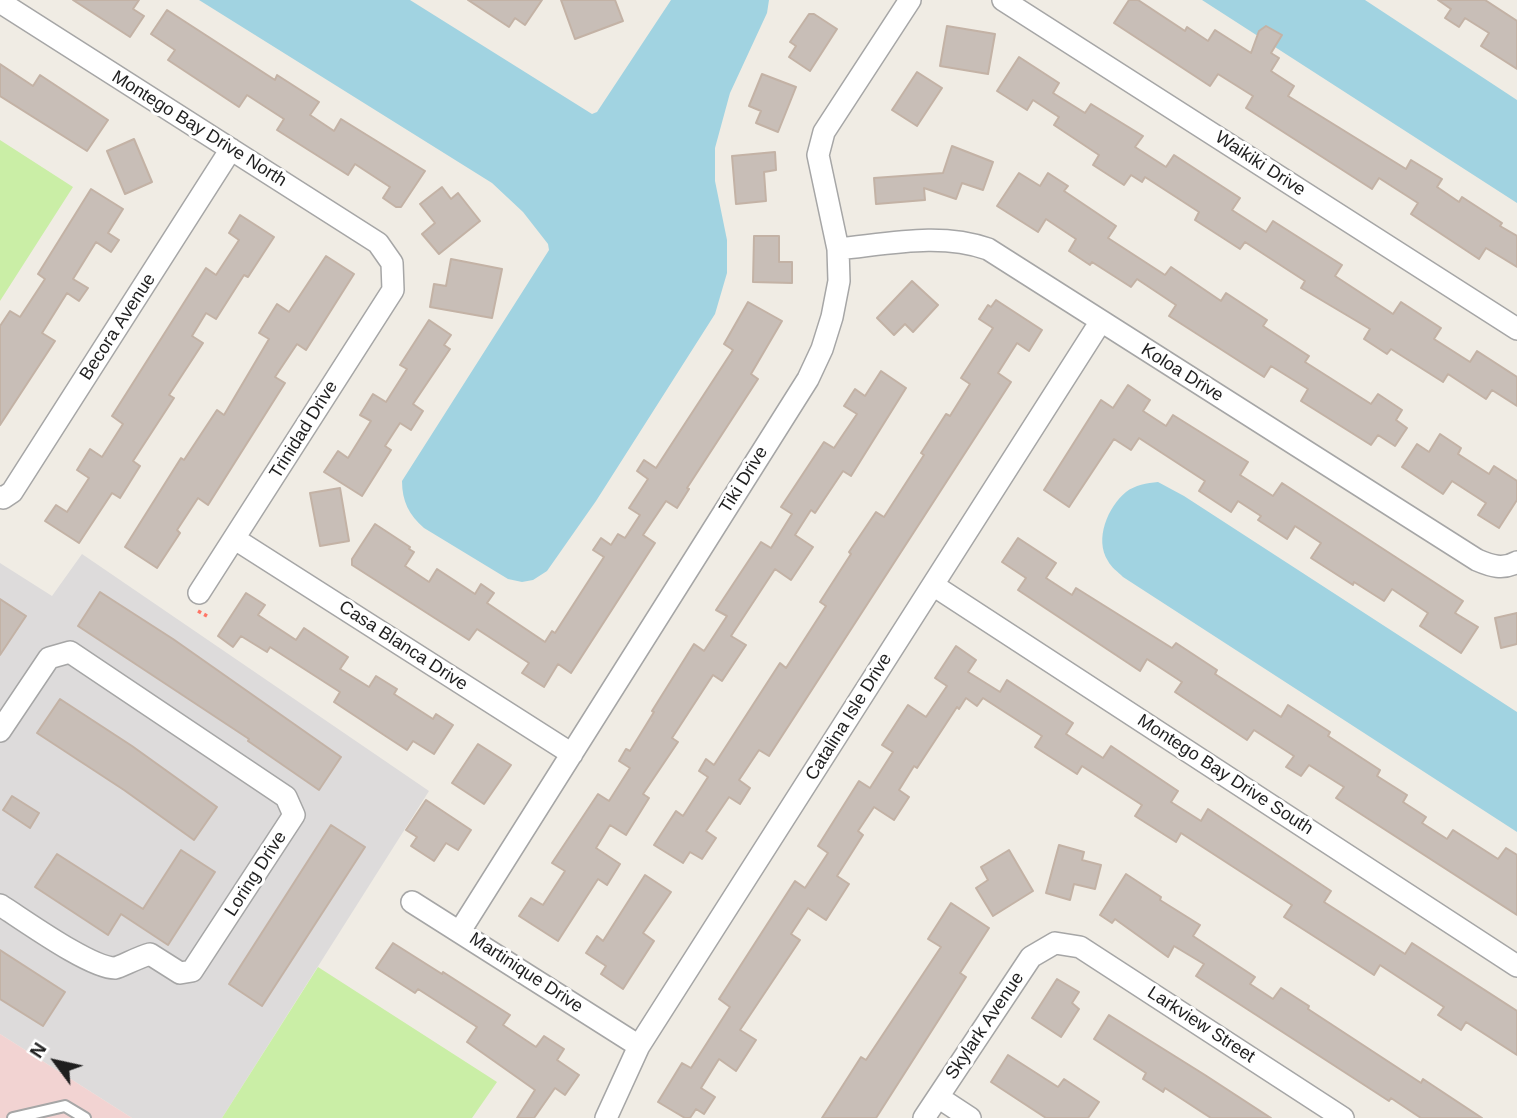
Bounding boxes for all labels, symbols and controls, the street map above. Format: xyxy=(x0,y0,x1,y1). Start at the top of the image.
street label: Montego Bay Drive North xyxy=(108,66,290,192)
street label: Waikiki Drive xyxy=(1211,127,1309,201)
street label: Becora Avenue xyxy=(76,270,160,384)
street label: Koloa Drive xyxy=(1137,339,1227,407)
street label: Trinidad Drive xyxy=(265,377,343,483)
street label: Tiki Drive xyxy=(715,443,773,517)
street label: Casa Blanca Drive xyxy=(335,596,471,696)
street label: Catalina Isle Drive xyxy=(801,649,897,785)
street label: Montego Bay Drive South xyxy=(1133,710,1317,840)
street label: Loring Drive xyxy=(221,827,291,921)
street label: Martinique Drive xyxy=(465,928,587,1018)
street label: Skylark Avenue xyxy=(941,968,1029,1084)
street label: Larkview Street xyxy=(1143,982,1259,1068)
north arrow xyxy=(21,1027,91,1097)
text: N xyxy=(25,1039,51,1062)

